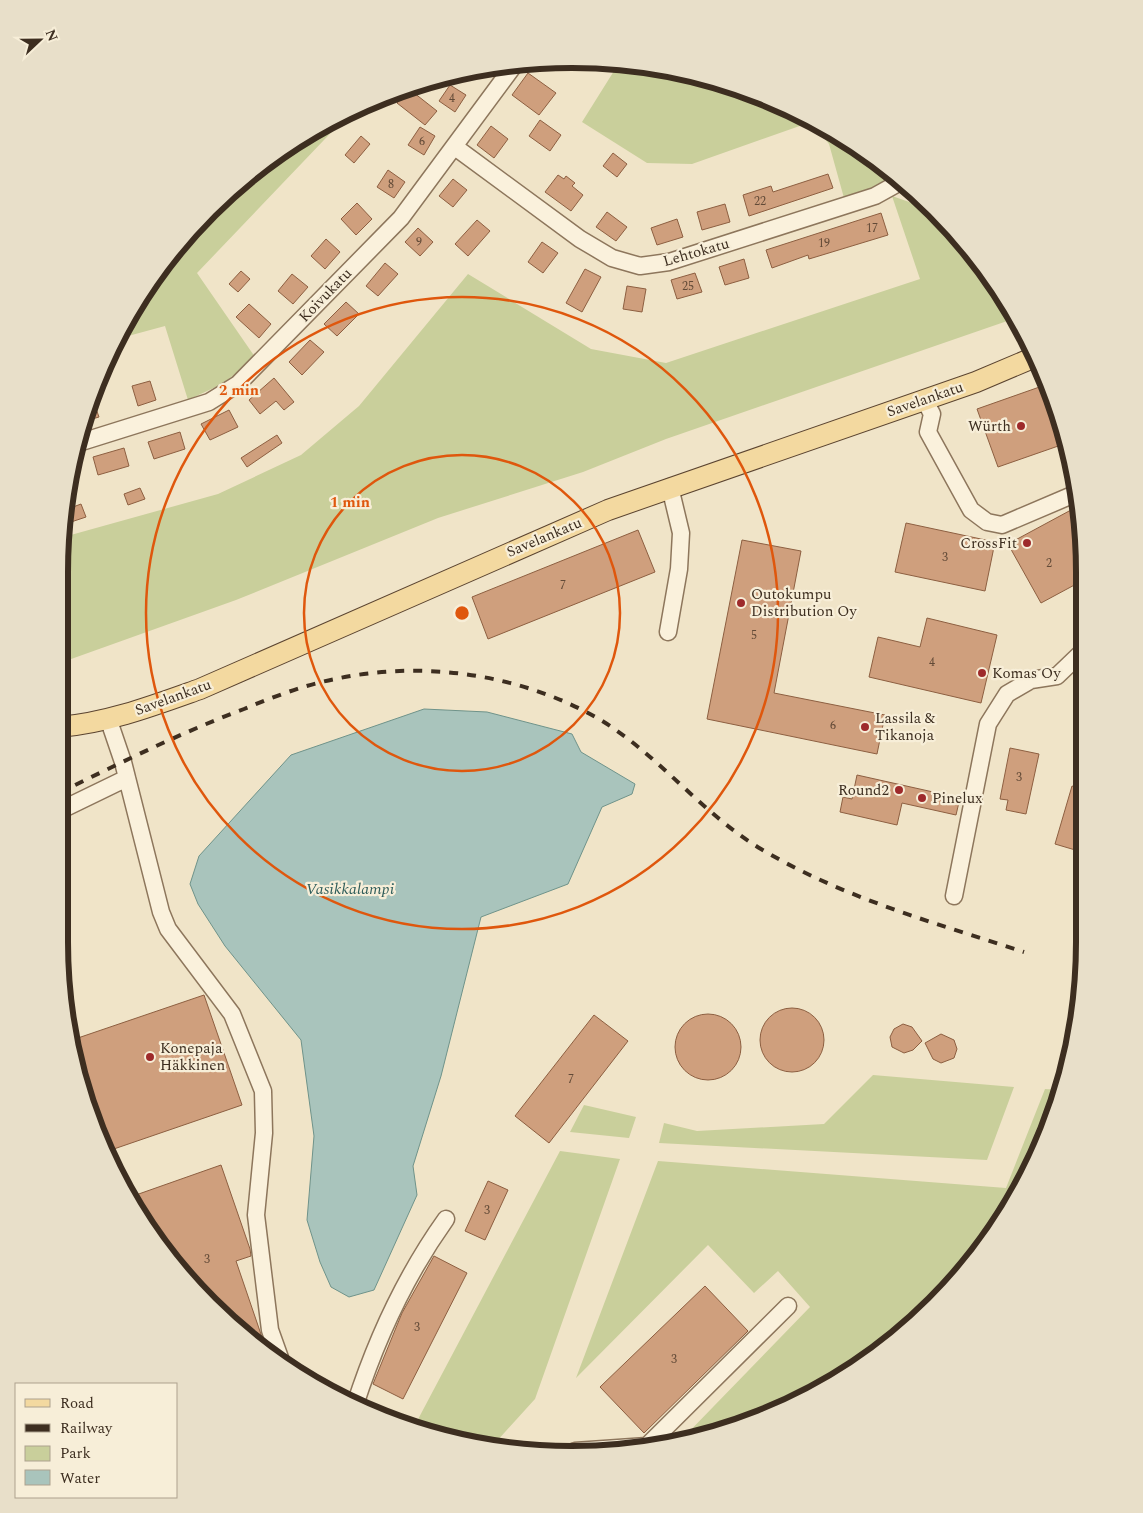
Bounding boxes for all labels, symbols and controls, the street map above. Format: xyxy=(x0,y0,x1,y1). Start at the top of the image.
north arrow xyxy=(15,15,65,65)
text: N xyxy=(40,26,63,45)
house number: 4 xyxy=(449,89,455,108)
house number: 6 xyxy=(419,132,425,151)
house number: 8 xyxy=(388,175,394,194)
house number: 22 xyxy=(754,192,766,211)
house number: 17 xyxy=(866,219,878,238)
street label: Lehtokatu xyxy=(660,232,732,273)
house number: 9 xyxy=(416,233,422,252)
house number: 19 xyxy=(818,234,830,253)
street label: Koivukatu xyxy=(293,263,357,328)
house number: 25 xyxy=(682,277,694,296)
street label: Savelankatu xyxy=(884,376,967,423)
text: 2 min xyxy=(219,379,259,402)
place label: Würth xyxy=(968,415,1011,438)
marker: Würth xyxy=(1015,420,1027,432)
text: 1 min xyxy=(330,491,370,514)
street label: Savelankatu xyxy=(503,511,585,564)
place label: CrossFit xyxy=(960,532,1017,555)
marker: CrossFit xyxy=(1021,537,1033,549)
house number: 3 xyxy=(942,548,948,567)
house number: 2 xyxy=(1046,554,1052,573)
house number: 7 xyxy=(560,576,566,595)
place label: Outokumpu Distribution Oy xyxy=(751,583,858,623)
marker: Outokumpu Distribution Oy xyxy=(735,597,747,609)
centre of rings xyxy=(453,604,471,622)
house number: 5 xyxy=(751,626,757,645)
house number: 4 xyxy=(929,653,935,672)
place label: Komas Oy xyxy=(992,662,1061,685)
marker: Komas Oy xyxy=(976,667,988,679)
street label: Savelankatu xyxy=(132,673,215,722)
place label: Lassila & Tikanoja xyxy=(875,707,936,747)
house number: 6 xyxy=(830,716,836,735)
marker: Lassila & Tikanoja xyxy=(859,721,871,733)
house number: 3 xyxy=(1016,768,1022,787)
place label: Round2 xyxy=(838,779,889,802)
marker: Round2 xyxy=(893,784,905,796)
place label: Pinelux xyxy=(932,787,983,810)
marker: Pinelux xyxy=(916,792,928,804)
water label: Vasikkalampi xyxy=(306,877,395,901)
place label: Konepaja Häkkinen xyxy=(160,1037,225,1077)
marker: Konepaja Häkkinen xyxy=(144,1051,156,1063)
house number: 7 xyxy=(568,1070,574,1089)
house number: 3 xyxy=(484,1201,490,1220)
house number: 3 xyxy=(204,1250,210,1269)
house number: 3 xyxy=(414,1318,420,1337)
house number: 3 xyxy=(671,1350,677,1369)
legend xyxy=(15,1383,178,1498)
text: Road xyxy=(60,1392,94,1415)
text: Railway xyxy=(60,1417,113,1440)
text: Park xyxy=(60,1442,91,1465)
text: Water xyxy=(60,1467,100,1490)

